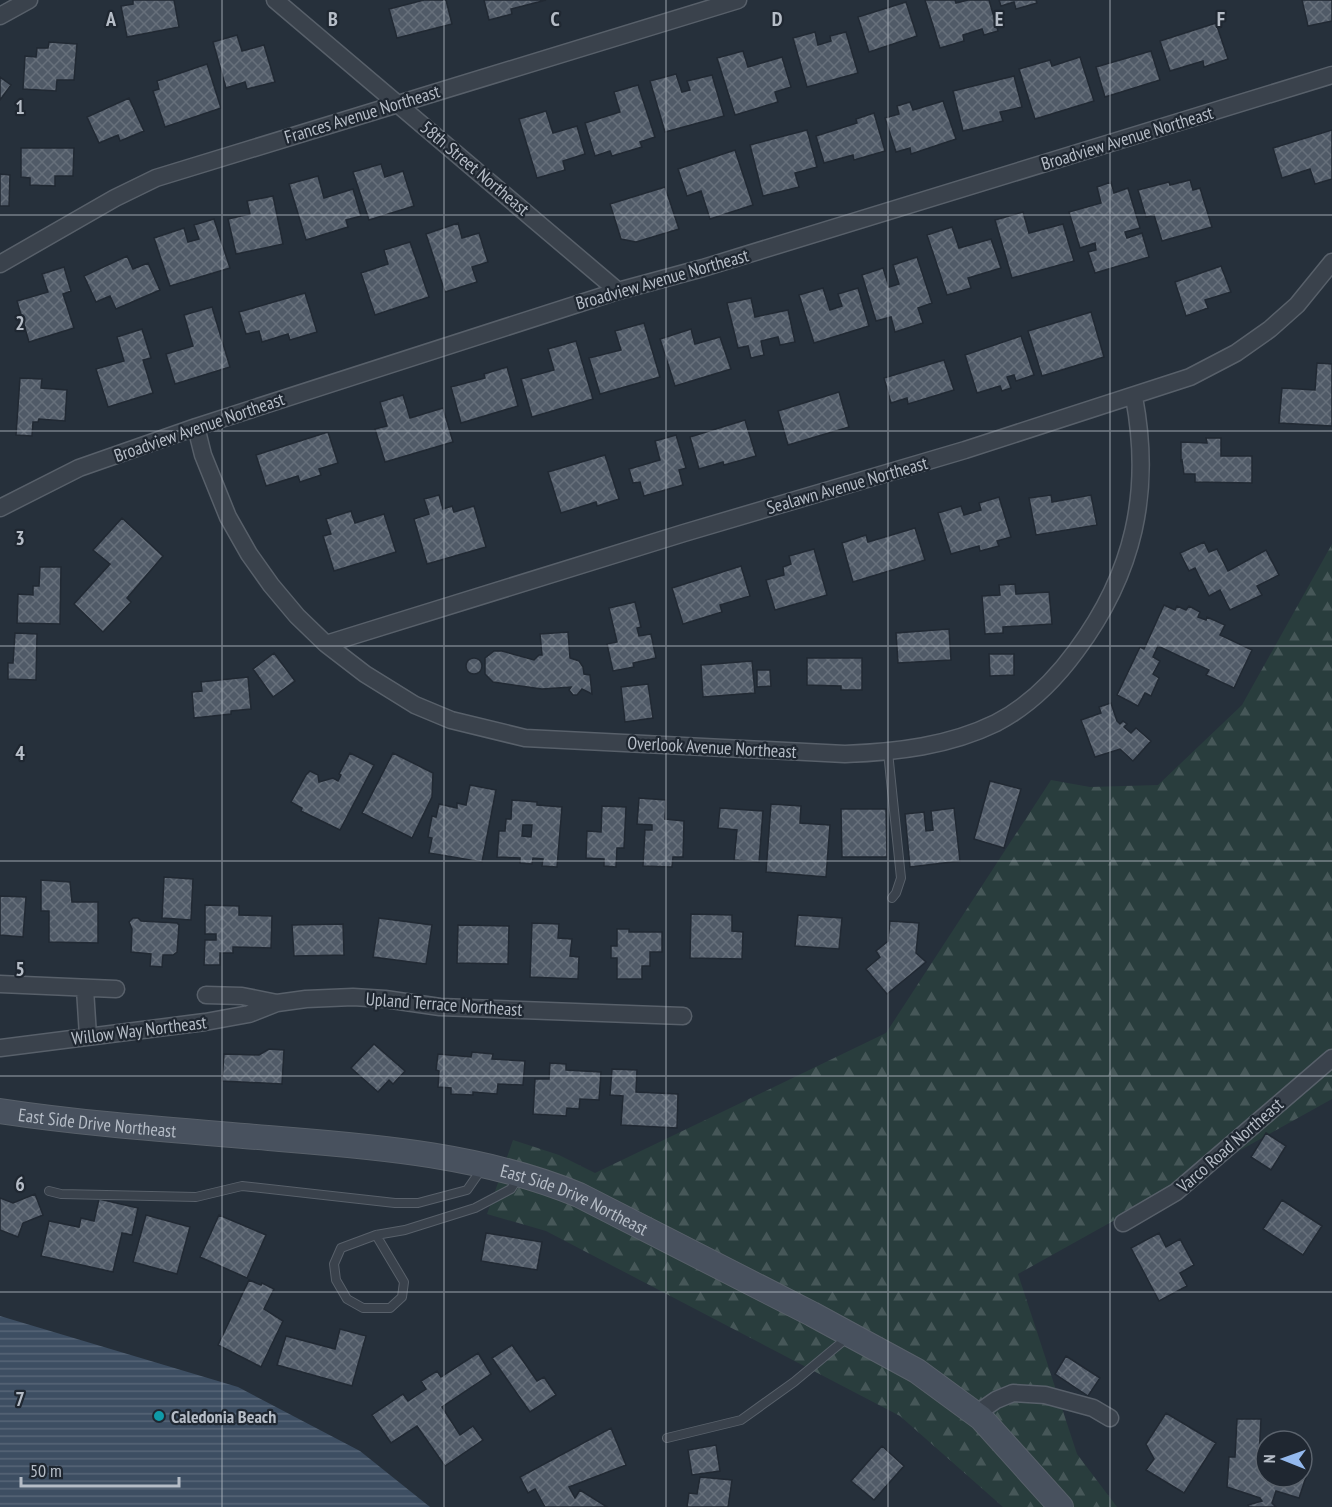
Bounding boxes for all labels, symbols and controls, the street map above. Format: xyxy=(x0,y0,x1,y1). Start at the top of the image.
text: A xyxy=(105,6,117,32)
text: B xyxy=(328,6,338,32)
text: C xyxy=(550,6,560,32)
text: D xyxy=(772,6,783,32)
text: E xyxy=(995,6,1003,32)
text: F xyxy=(1217,6,1225,32)
street label: Frances Avenue Northeast xyxy=(282,79,442,149)
text: 1 xyxy=(15,94,25,120)
street label: Broadview Avenue Northeast xyxy=(1038,101,1216,175)
street label: 58th Street Northeast xyxy=(416,116,534,220)
street label: Broadview Avenue Northeast xyxy=(573,243,751,315)
text: 2 xyxy=(15,310,25,336)
street label: Broadview Avenue Northeast xyxy=(111,387,287,467)
street label: Sealawn Avenue Northeast xyxy=(764,451,930,519)
text: 3 xyxy=(15,525,25,551)
street label: Overlook Avenue Northeast xyxy=(627,731,797,763)
text: 4 xyxy=(15,740,25,766)
text: 5 xyxy=(15,956,25,982)
street label: Upland Terrace Northeast xyxy=(365,987,523,1021)
street label: Willow Way Northeast xyxy=(70,1010,208,1050)
street label: Varco Road Northeast xyxy=(1171,1093,1288,1198)
street label: East Side Drive Northeast xyxy=(17,1102,177,1142)
street label: East Side Drive Northeast xyxy=(498,1158,652,1240)
text: 6 xyxy=(15,1171,25,1197)
text: 7 xyxy=(15,1386,25,1412)
place label: Caledonia Beach xyxy=(171,1405,276,1428)
marker: Caledonia Beach xyxy=(152,1409,166,1423)
north arrow xyxy=(1254,1429,1314,1489)
scale bar xyxy=(21,1450,178,1488)
text: N xyxy=(1259,1454,1279,1463)
text: 50 m xyxy=(30,1459,62,1482)

